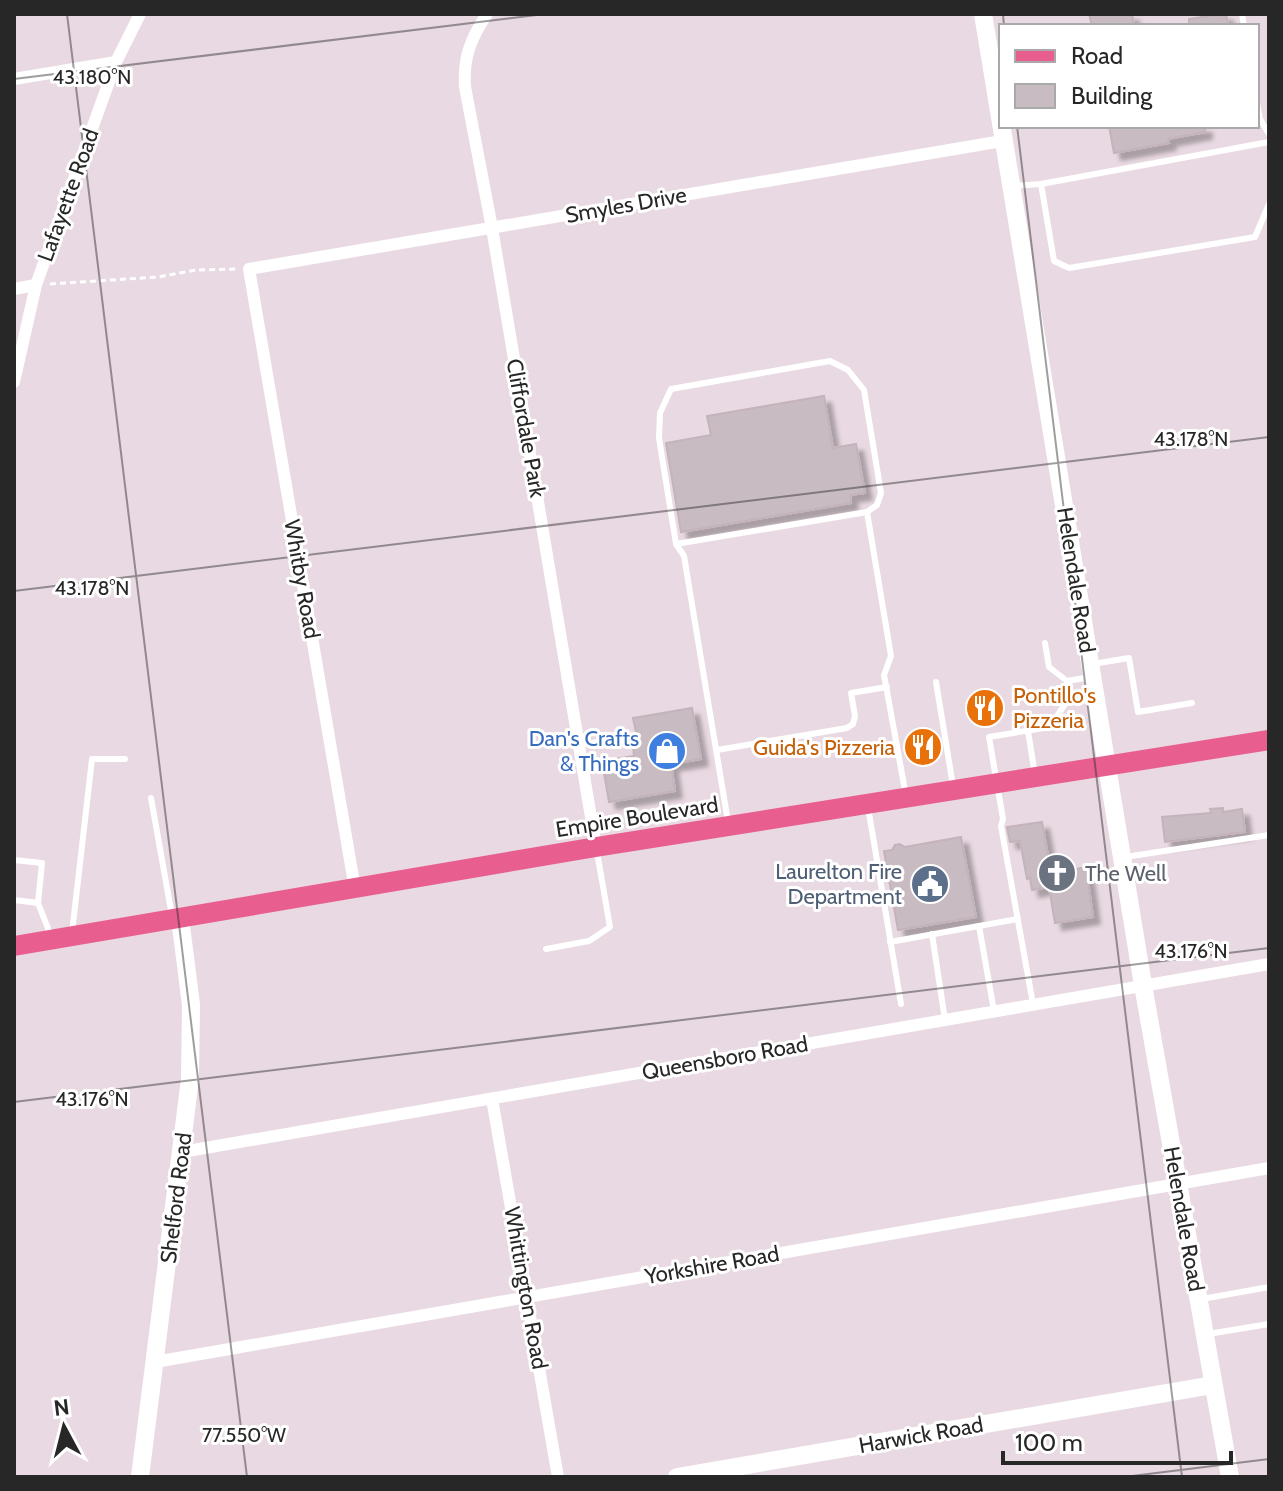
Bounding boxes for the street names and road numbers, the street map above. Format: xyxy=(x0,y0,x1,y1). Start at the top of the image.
street label: Lafayette Road xyxy=(31,125,105,265)
street label: Smyles Drive xyxy=(563,181,689,229)
street label: Cliffordale Park xyxy=(501,357,551,500)
street label: Helendale Road xyxy=(1051,505,1101,655)
street label: Whitby Road xyxy=(278,517,326,641)
street label: Empire Boulevard xyxy=(554,791,720,843)
street label: Queensboro Road xyxy=(640,1030,810,1086)
street label: Shelford Road xyxy=(155,1131,197,1265)
street label: Helendale Road xyxy=(1158,1144,1210,1294)
street label: Whittington Road xyxy=(498,1205,554,1371)
street label: Yorkshire Road xyxy=(642,1240,781,1290)
street label: Harwick Road xyxy=(857,1411,985,1459)

